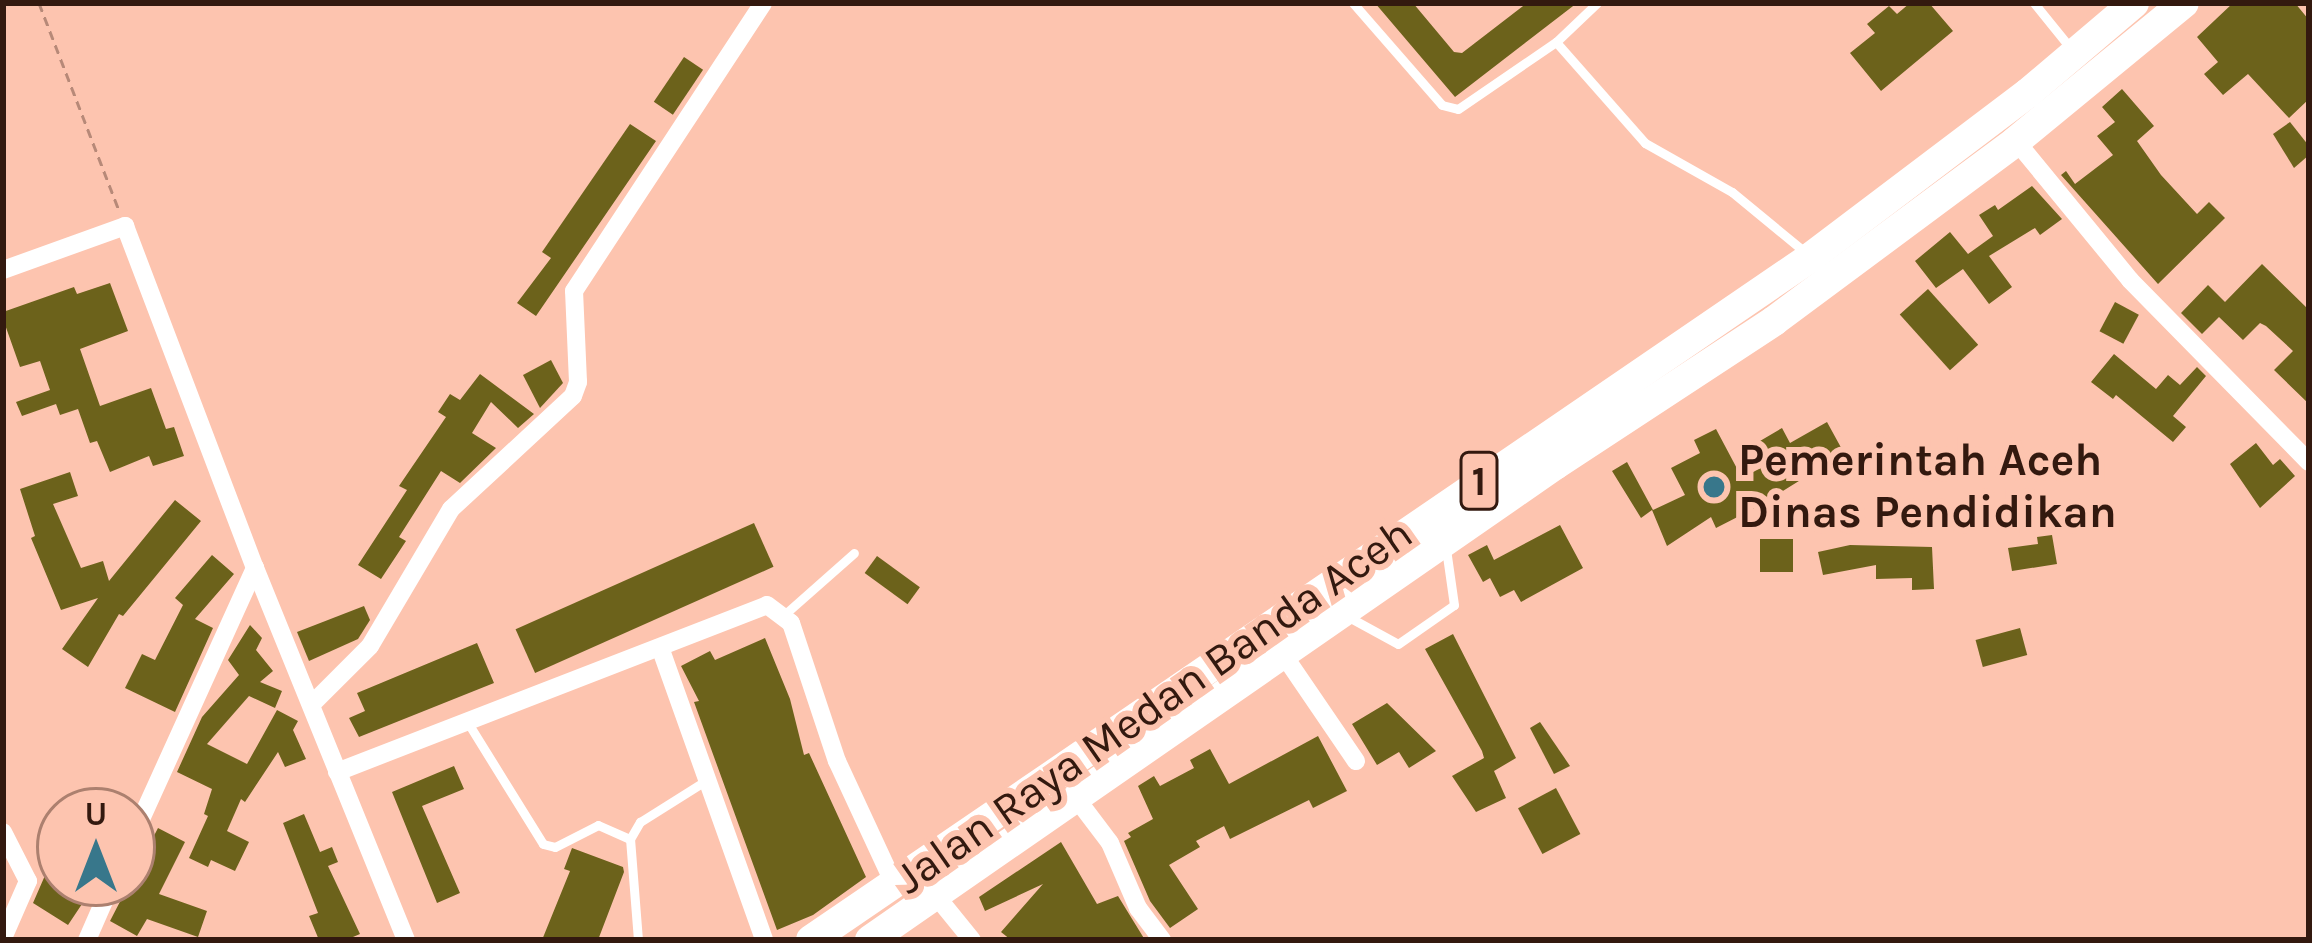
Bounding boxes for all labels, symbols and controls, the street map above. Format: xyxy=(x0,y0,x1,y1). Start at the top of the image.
place label: Pemerintah Aceh Dinas Pendidikan xyxy=(1738,434,2117,540)
road number: 1 xyxy=(1458,445,1500,517)
marker: Pemerintah Aceh Dinas Pendidikan xyxy=(1701,474,1727,500)
street label: Jalan Raya Medan Banda Aceh xyxy=(885,506,1423,906)
north arrow xyxy=(36,787,156,907)
text: U xyxy=(85,795,107,833)

